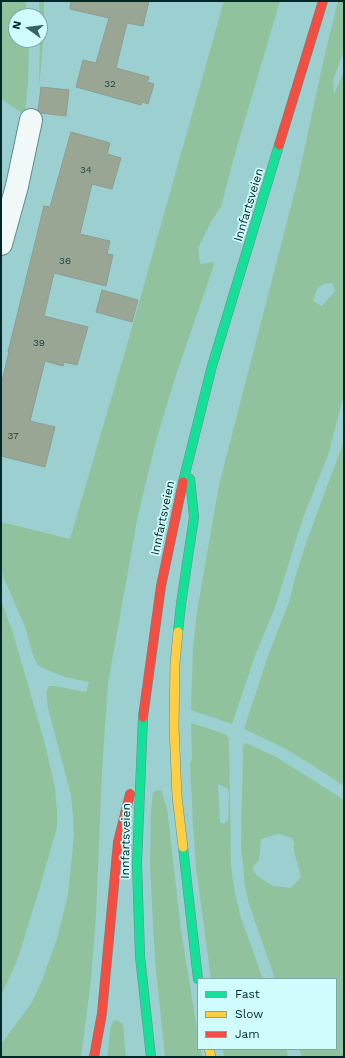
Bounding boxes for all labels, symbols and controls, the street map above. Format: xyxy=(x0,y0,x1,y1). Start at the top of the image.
north arrow xyxy=(8,8,48,48)
text: N xyxy=(10,20,24,31)
house number: 32 xyxy=(104,78,116,90)
house number: 34 xyxy=(80,164,92,176)
street label: Innfartsveien xyxy=(231,167,267,243)
house number: 36 xyxy=(59,255,71,267)
house number: 39 xyxy=(33,337,45,349)
house number: 37 xyxy=(7,430,19,442)
street label: Innfartsveien xyxy=(148,479,178,557)
street label: Innfartsveien xyxy=(118,803,134,879)
legend xyxy=(197,978,337,1050)
text: Fast xyxy=(235,987,260,1001)
text: Slow xyxy=(235,1007,263,1021)
text: Jam xyxy=(235,1027,260,1041)

